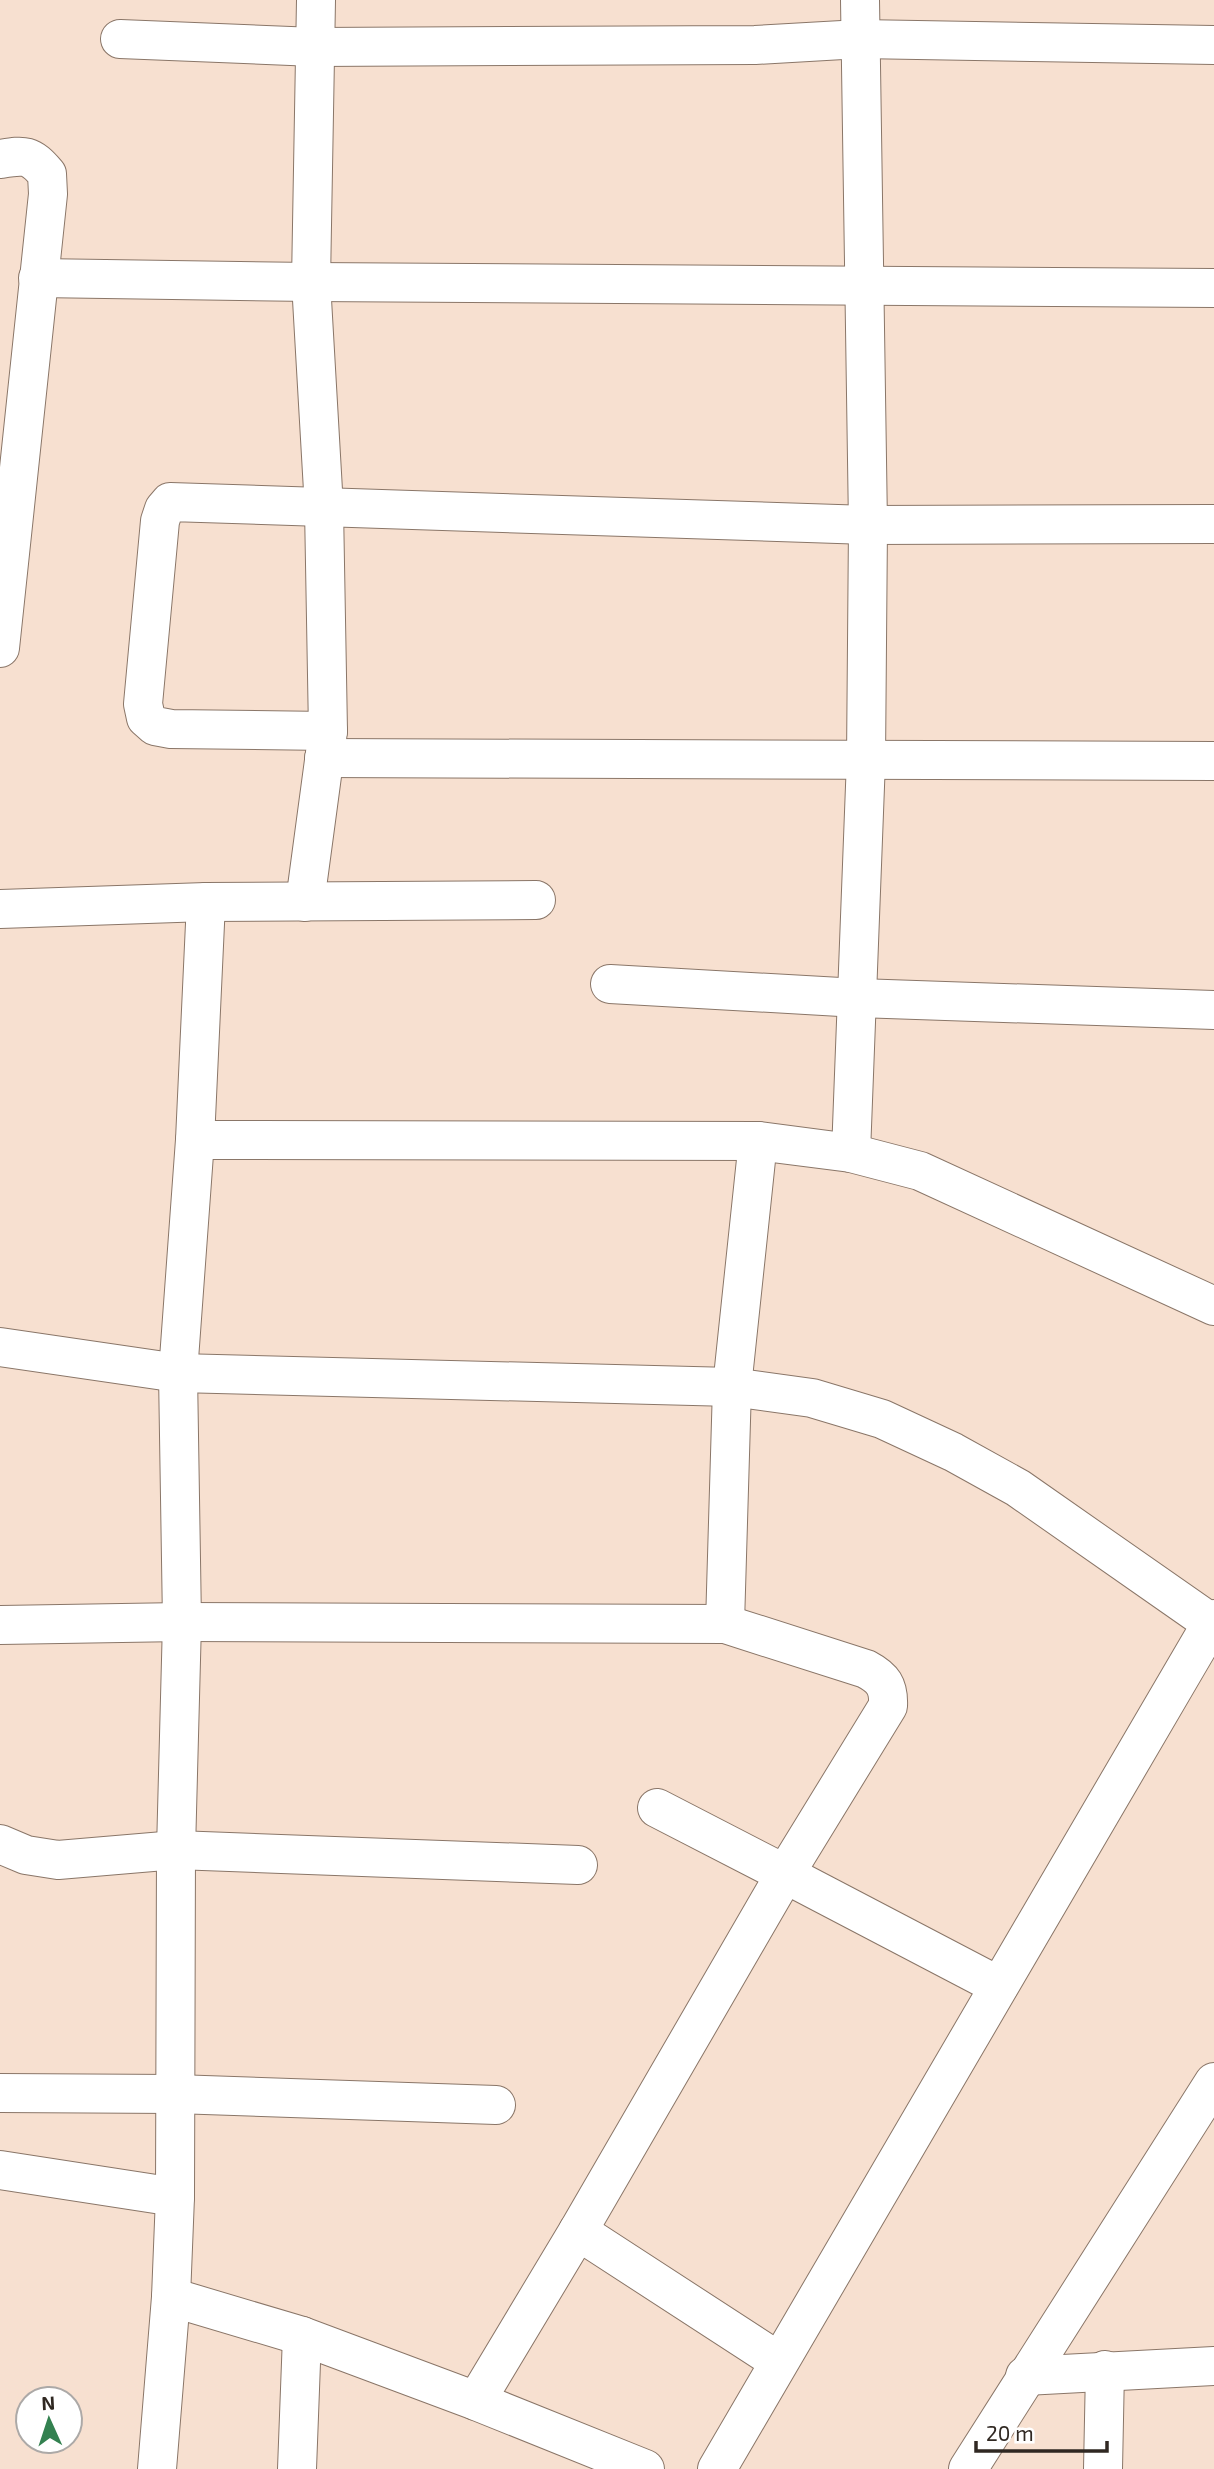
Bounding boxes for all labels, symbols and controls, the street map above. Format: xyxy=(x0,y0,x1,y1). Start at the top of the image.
north arrow xyxy=(14,2385,84,2455)
text: N xyxy=(41,2391,56,2414)
scale bar xyxy=(976,2410,1107,2454)
text: 20 m xyxy=(986,2420,1034,2445)

